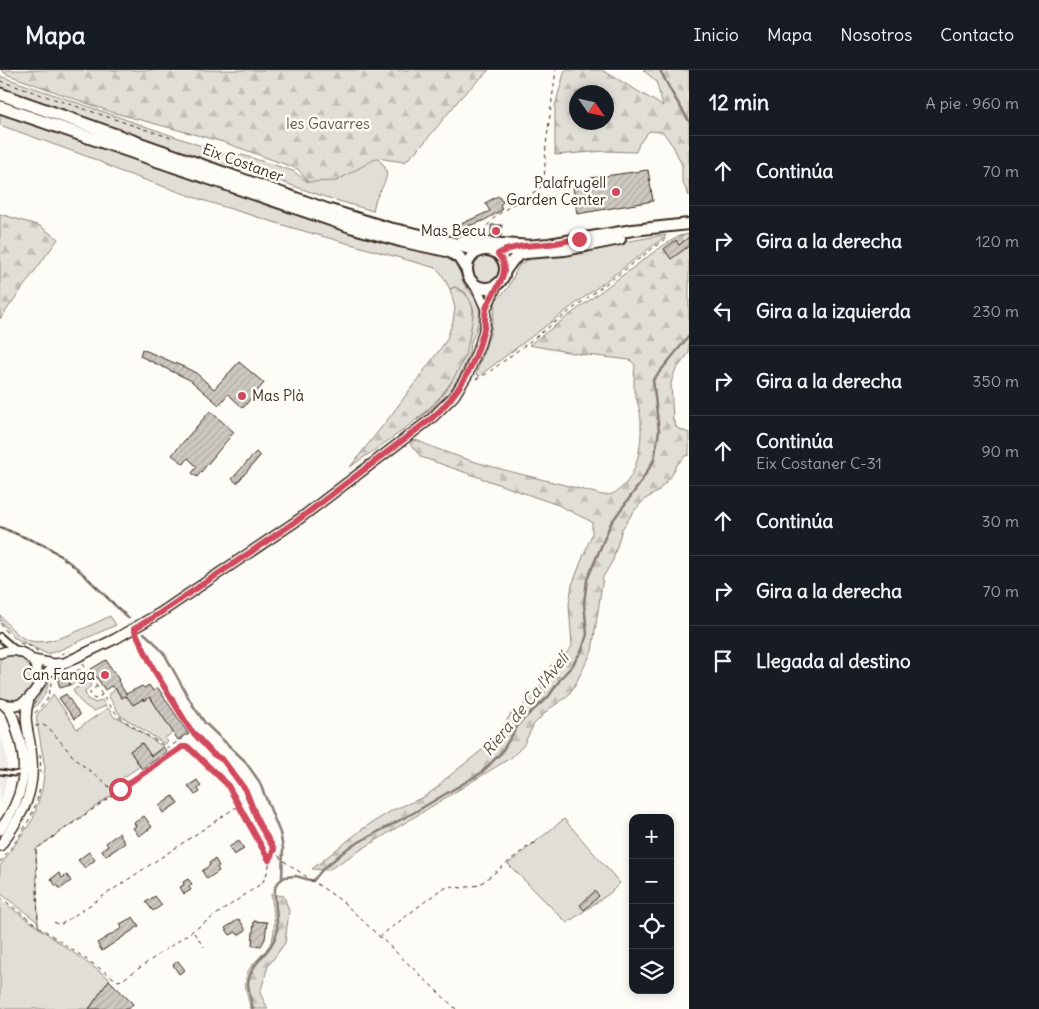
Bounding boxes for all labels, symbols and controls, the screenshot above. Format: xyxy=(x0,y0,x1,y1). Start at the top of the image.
text: Mapa xyxy=(25,20,85,50)
text: Inicio xyxy=(693,23,739,46)
text: Mapa xyxy=(767,23,812,46)
text: Nosotros xyxy=(840,23,912,46)
text: Contacto xyxy=(940,23,1014,46)
north arrow xyxy=(569,85,614,130)
text: 12 min xyxy=(709,89,769,116)
text: A pie · 960 m xyxy=(926,93,1019,113)
park label: les Gavarres xyxy=(286,114,370,133)
street label: Eix Costaner xyxy=(200,139,286,186)
icon: ahead xyxy=(709,157,737,185)
text: Continúa xyxy=(756,159,833,183)
text: 70 m xyxy=(983,161,1019,181)
place label: Palafrugell Garden Center xyxy=(506,173,606,209)
marker: Palafrugell Garden Center xyxy=(610,186,622,198)
place label: Mas Becu xyxy=(421,221,486,240)
marker: Mas Becu xyxy=(490,225,502,237)
icon: right xyxy=(709,227,737,255)
route end xyxy=(568,228,591,251)
text: Gira a la derecha xyxy=(756,229,902,253)
text: 120 m xyxy=(976,231,1019,251)
icon: left xyxy=(709,297,737,325)
text: Gira a la izquierda xyxy=(756,299,911,323)
text: 230 m xyxy=(973,301,1019,321)
icon: right xyxy=(709,367,737,395)
text: Gira a la derecha xyxy=(756,369,902,393)
text: 350 m xyxy=(972,371,1019,391)
place label: Mas Plà xyxy=(252,386,304,405)
marker: Mas Plà xyxy=(236,390,248,402)
text: Continúa xyxy=(756,429,833,453)
icon: ahead xyxy=(709,437,737,465)
text: 90 m xyxy=(981,441,1019,461)
text: Eix Costaner C-31 xyxy=(756,453,882,473)
icon: ahead xyxy=(709,507,737,535)
text: Continúa xyxy=(756,509,833,533)
text: 30 m xyxy=(982,511,1019,531)
icon: right xyxy=(709,577,737,605)
text: Gira a la derecha xyxy=(756,579,902,603)
text: 70 m xyxy=(983,581,1019,601)
water label: Riera de Ca l'Avelí xyxy=(477,646,575,759)
icon: arrive xyxy=(709,647,737,675)
text: Llegada al destino xyxy=(756,649,911,673)
place label: Can Fanga xyxy=(22,665,95,684)
marker: Can Fanga xyxy=(99,669,111,681)
route start xyxy=(109,778,132,801)
map controls xyxy=(629,814,674,994)
button: + xyxy=(629,814,674,859)
button: − xyxy=(629,859,674,904)
button: locate xyxy=(629,904,674,949)
button: layers xyxy=(629,949,674,994)

